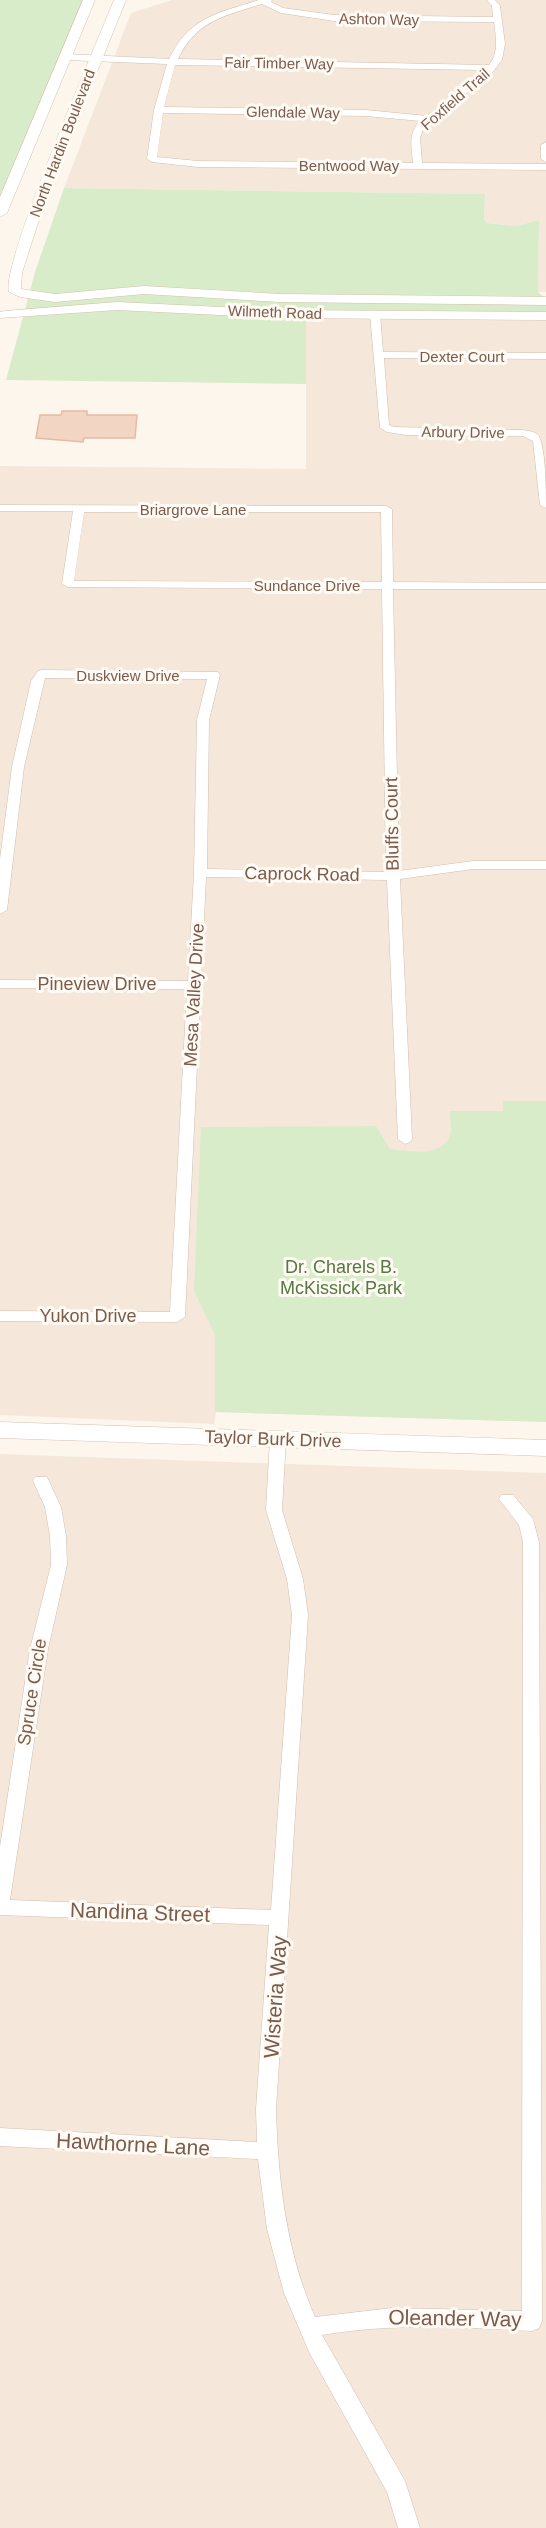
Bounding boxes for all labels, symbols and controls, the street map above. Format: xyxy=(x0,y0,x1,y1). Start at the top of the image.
street label: Ashton Way xyxy=(339,10,420,28)
street label: Fair Timber Way xyxy=(224,54,334,72)
street label: Foxfield Trail xyxy=(417,65,493,133)
street label: North Hardin Boulevard xyxy=(26,67,98,219)
street label: Glendale Way xyxy=(246,103,340,121)
street label: Bentwood Way xyxy=(299,157,400,174)
street label: Wilmeth Road xyxy=(228,302,322,322)
street label: Dexter Court xyxy=(419,348,505,365)
street label: Arbury Drive xyxy=(421,423,505,441)
street label: Briargrove Lane xyxy=(140,501,246,518)
street label: Sundance Drive xyxy=(254,577,360,594)
street label: Duskview Drive xyxy=(76,667,180,684)
street label: Bluffs Court xyxy=(381,777,403,871)
street label: Caprock Road xyxy=(244,863,360,885)
street label: Mesa Valley Drive xyxy=(180,923,208,1067)
street label: Pineview Drive xyxy=(37,974,157,994)
park label: Dr. Charels B. McKissick Park xyxy=(280,1257,403,1298)
street label: Yukon Drive xyxy=(39,1306,137,1326)
street label: Taylor Burk Drive xyxy=(204,1427,342,1451)
street label: Spruce Circle xyxy=(14,1637,50,1747)
street label: Nandina Street xyxy=(70,1898,211,1926)
street label: Wisteria Way xyxy=(259,1934,291,2059)
street label: Hawthorne Lane xyxy=(55,2128,211,2160)
street label: Oleander Way xyxy=(388,2305,522,2331)

